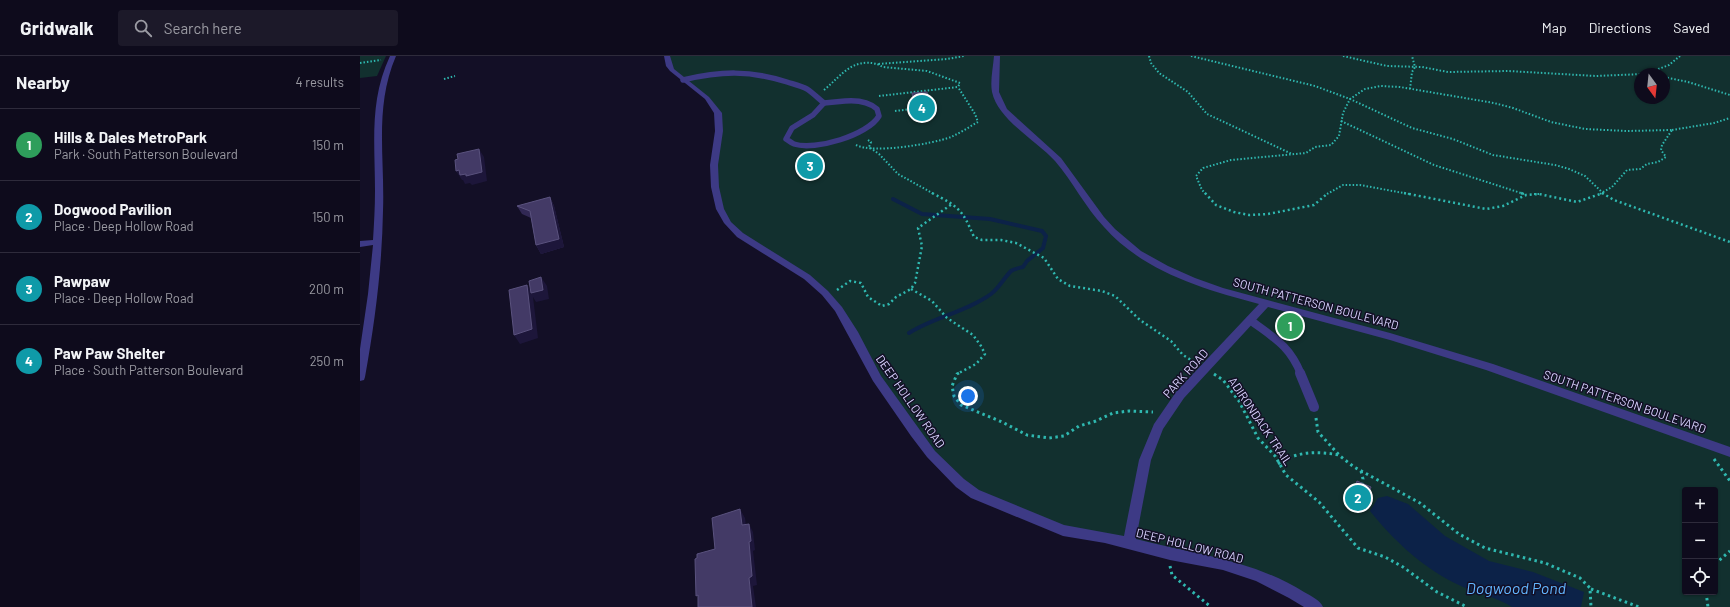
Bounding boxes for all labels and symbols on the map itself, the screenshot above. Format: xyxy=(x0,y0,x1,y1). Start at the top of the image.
north arrow xyxy=(1634,68,1670,104)
pin: 4 xyxy=(909,93,935,123)
pin: 3 xyxy=(797,151,823,181)
street label: SOUTH PATTERSON BOULEVARD xyxy=(1232,274,1400,332)
pin: 1 xyxy=(1277,311,1303,341)
street label: PARK ROAD xyxy=(1159,346,1211,400)
street label: DEEP HOLLOW ROAD xyxy=(874,352,948,450)
street label: SOUTH PATTERSON BOULEVARD xyxy=(1542,367,1708,435)
street label: ADIRONDACK TRAIL xyxy=(1226,374,1296,468)
your location xyxy=(958,386,978,406)
pin: 2 xyxy=(1345,483,1371,513)
street label: DEEP HOLLOW ROAD xyxy=(1135,525,1245,565)
water label: Dogwood Pond xyxy=(1466,578,1566,597)

